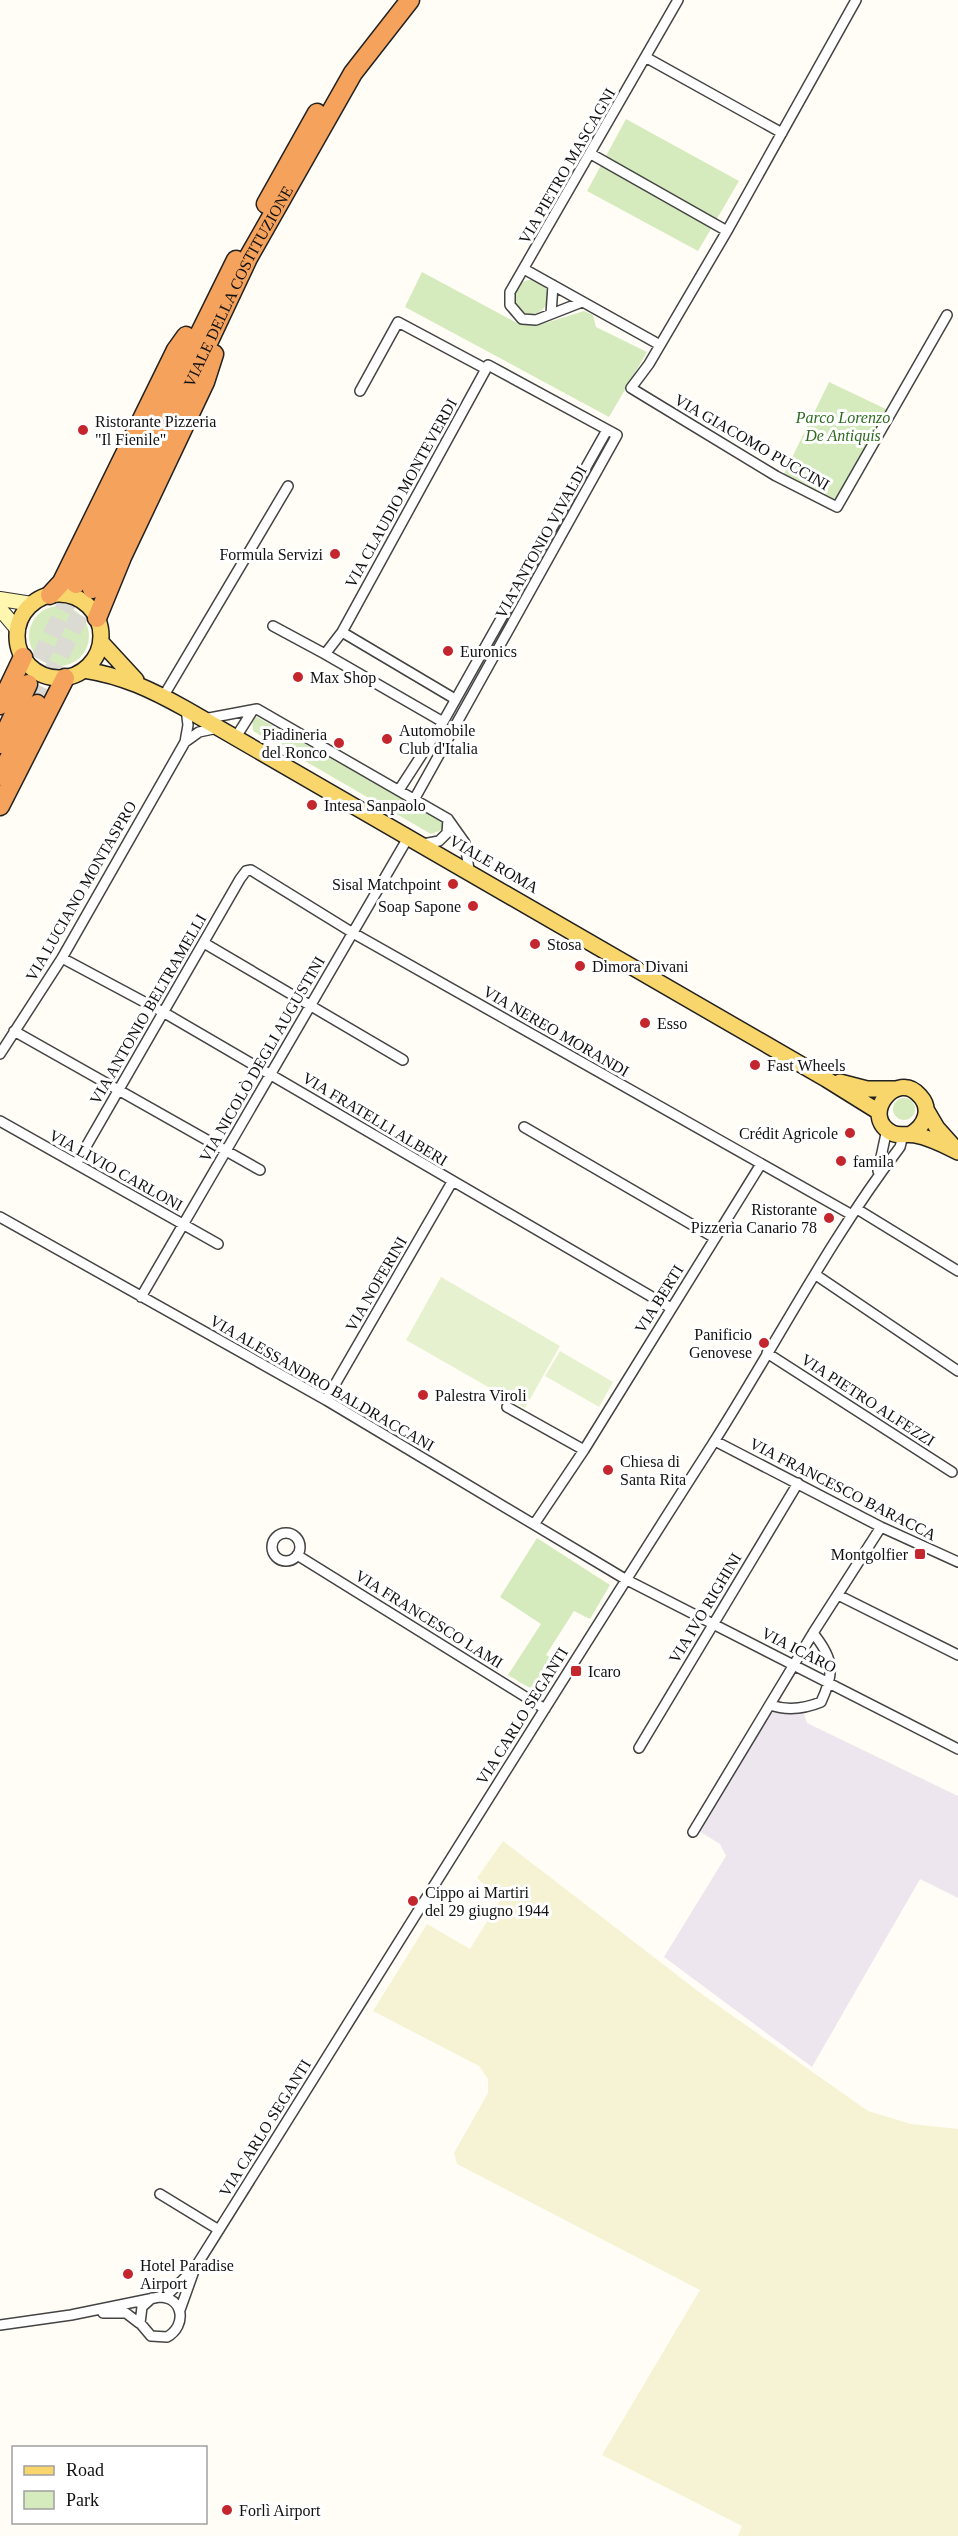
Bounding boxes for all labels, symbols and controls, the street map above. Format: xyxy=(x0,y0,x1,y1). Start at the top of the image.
street label: VIA PIETRO MASCAGNI xyxy=(515,85,619,247)
street label: VIALE DELLA COSTITUZIONE xyxy=(180,183,296,390)
street label: VIA GIACOMO PUCCINI xyxy=(672,391,832,493)
street label: VIA CLAUDIO MONTEVERDI xyxy=(342,396,460,590)
park label: Parco Lorenzo De Antiquis xyxy=(795,409,890,445)
place label: Ristorante Pizzeria "Il Fienile" xyxy=(95,413,216,448)
marker: Ristorante Pizzeria "Il Fienile" xyxy=(76,423,90,437)
street label: VIA ANTONIO VIVALDI xyxy=(492,463,590,621)
place label: Formula Servizi xyxy=(219,546,324,563)
marker: Formula Servizi xyxy=(328,547,342,561)
place label: Euronics xyxy=(460,643,517,660)
marker: Euronics xyxy=(441,644,455,658)
place label: Max Shop xyxy=(310,669,376,687)
marker: Max Shop xyxy=(291,670,305,684)
place label: Automobile Club d'Italia xyxy=(399,722,478,757)
place label: Piadineria del Ronco xyxy=(262,726,327,761)
marker: Automobile Club d'Italia xyxy=(380,732,394,746)
marker: Piadineria del Ronco xyxy=(332,736,346,750)
place label: Intesa Sanpaolo xyxy=(324,797,426,815)
street label: VIA LUCIANO MONTASPRO xyxy=(22,798,140,984)
marker: Intesa Sanpaolo xyxy=(305,798,319,812)
street label: VIALE ROMA xyxy=(446,832,542,897)
place label: Sisal Matchpoint xyxy=(332,876,442,894)
marker: Sisal Matchpoint xyxy=(446,877,460,891)
place label: Soap Sapone xyxy=(378,898,461,916)
marker: Soap Sapone xyxy=(466,899,480,913)
street label: VIA ANTONIO BELTRAMELLI xyxy=(86,911,210,1107)
place label: Stosa xyxy=(547,936,582,953)
marker: Stosa xyxy=(528,937,542,951)
street label: VIA NICOLÒ DEGLI AUGUSTINI xyxy=(195,953,328,1165)
place label: Dimora Divani xyxy=(592,958,689,975)
marker: Dimora Divani xyxy=(573,959,587,973)
street label: VIA NEREO MORANDI xyxy=(480,982,632,1080)
place label: Esso xyxy=(657,1015,687,1032)
marker: Esso xyxy=(638,1016,652,1030)
place label: Fast Wheels xyxy=(767,1057,845,1074)
marker: Fast Wheels xyxy=(748,1058,762,1072)
street label: VIA FRATELLI ALBERI xyxy=(299,1069,451,1169)
place label: Crédit Agricole xyxy=(739,1125,838,1143)
street label: VIA LIVIO CARLONI xyxy=(46,1126,186,1214)
marker: Crédit Agricole xyxy=(843,1126,857,1140)
place label: famila xyxy=(853,1153,894,1170)
marker: famila xyxy=(834,1154,848,1168)
place label: Ristorante Pizzeria Canario 78 xyxy=(691,1201,817,1236)
marker: Ristorante Pizzeria Canario 78 xyxy=(822,1211,836,1225)
street label: VIA NOFERINI xyxy=(342,1234,410,1334)
street label: VIA BERTI xyxy=(631,1262,687,1336)
street label: VIA ALESSANDRO BALDRACCANI xyxy=(207,1312,437,1454)
place label: Panificio Genovese xyxy=(689,1326,752,1361)
marker: Panificio Genovese xyxy=(757,1336,771,1350)
street label: VIA PIETRO ALFEZZI xyxy=(798,1351,938,1449)
place label: Palestra Viroli xyxy=(435,1387,527,1404)
marker: Palestra Viroli xyxy=(416,1388,430,1402)
street label: VIA FRANCESCO BARACCA xyxy=(747,1434,940,1544)
place label: Chiesa di Santa Rita xyxy=(620,1453,686,1488)
marker: Chiesa di Santa Rita xyxy=(601,1463,615,1477)
place label: Montgolfier xyxy=(831,1546,909,1564)
marker: Montgolfier xyxy=(913,1547,927,1561)
street label: VIA IVO RIGHINI xyxy=(665,1550,745,1666)
street label: VIA FRANCESCO LAMI xyxy=(352,1567,506,1671)
street label: VIA ICARO xyxy=(759,1624,839,1676)
street label: VIA CARLO SEGANTI xyxy=(473,1644,571,1788)
place label: Icaro xyxy=(588,1663,621,1680)
marker: Icaro xyxy=(569,1664,583,1678)
place label: Cippo ai Martiri del 29 giugno 1944 xyxy=(425,1884,549,1920)
marker: Cippo ai Martiri del 29 giugno 1944 xyxy=(406,1894,420,1908)
street label: VIA CARLO SEGANTI xyxy=(216,2056,314,2200)
place label: Hotel Paradise Airport xyxy=(140,2257,234,2293)
marker: Hotel Paradise Airport xyxy=(121,2267,135,2281)
legend xyxy=(12,2446,207,2524)
text: Road xyxy=(66,2460,104,2480)
text: Park xyxy=(66,2490,99,2510)
place label: Forlì Airport xyxy=(239,2502,321,2520)
marker: Forlì Airport xyxy=(220,2503,234,2517)

